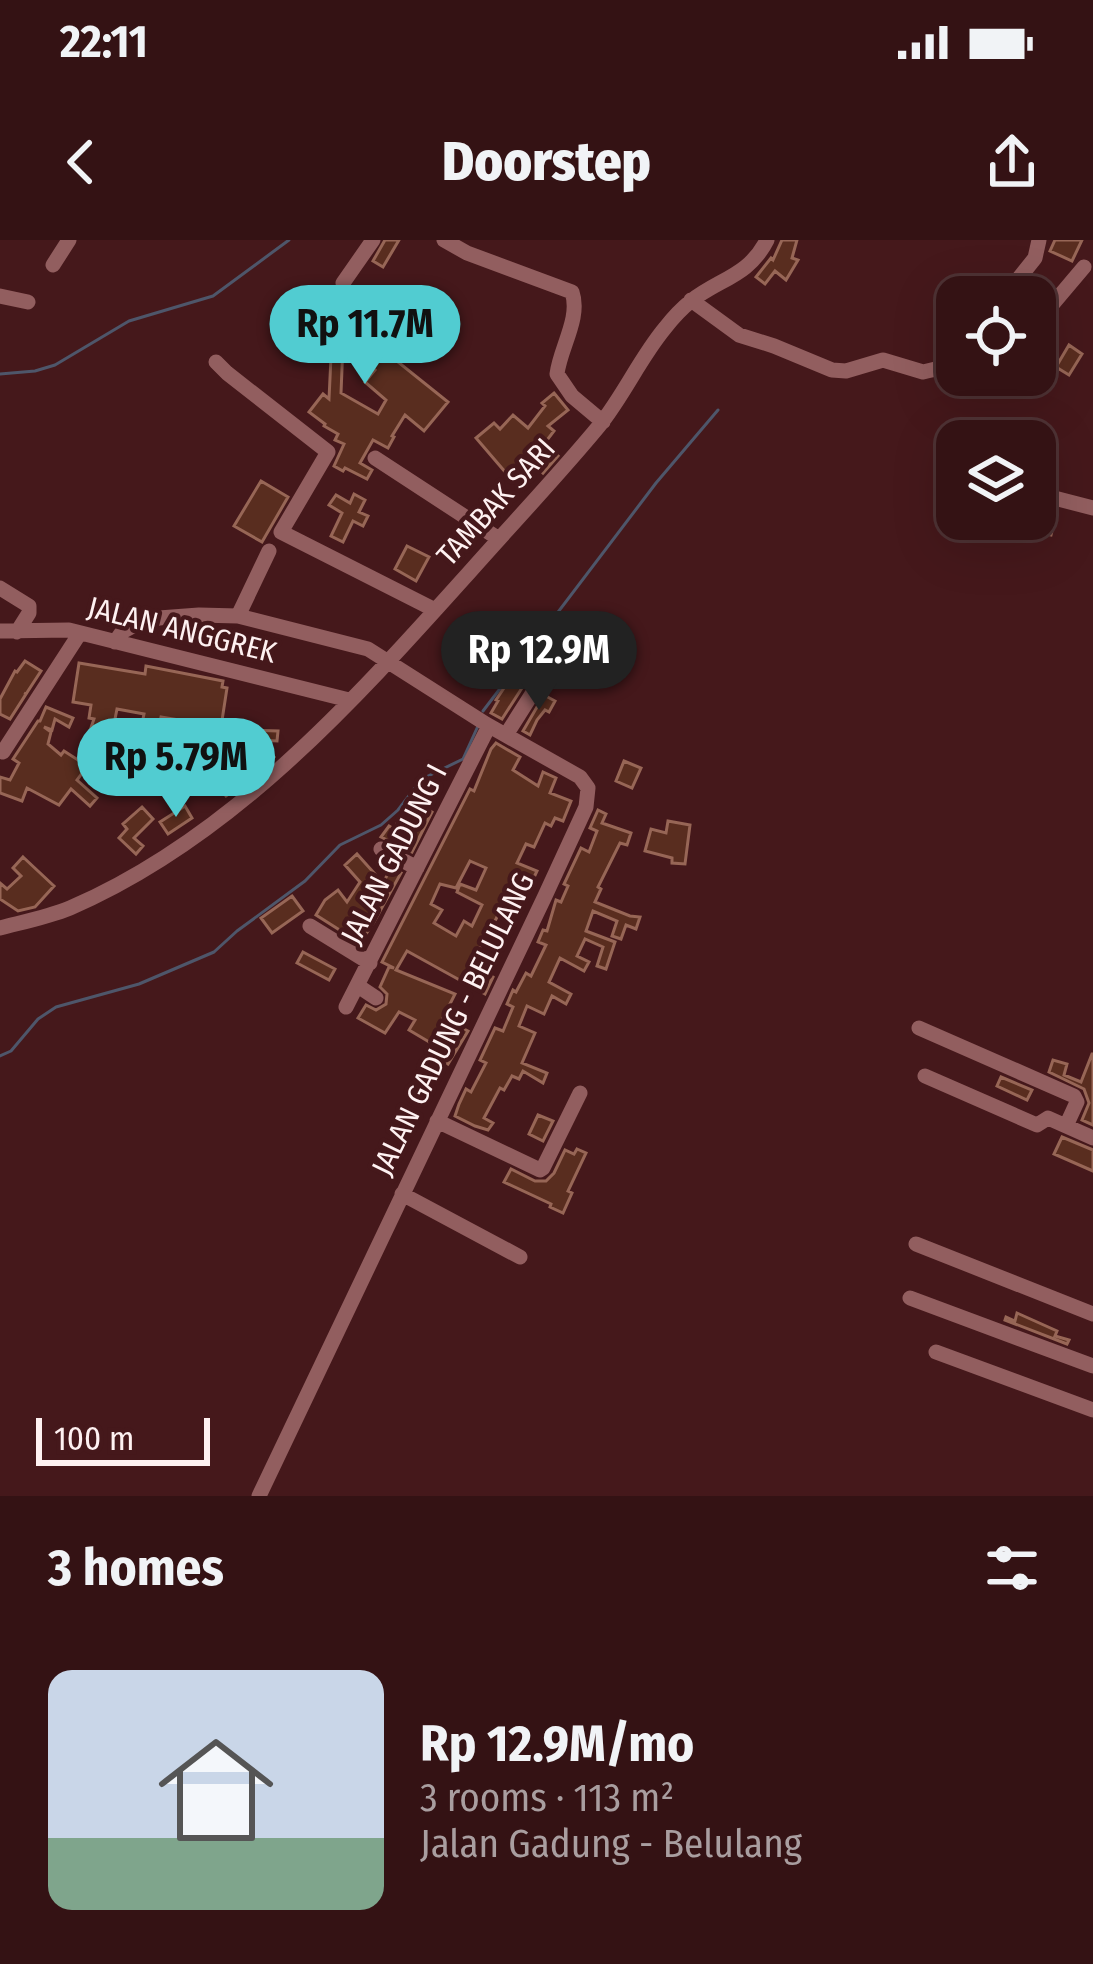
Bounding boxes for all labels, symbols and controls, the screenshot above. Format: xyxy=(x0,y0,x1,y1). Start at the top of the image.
text: 22:11 xyxy=(60,15,148,69)
icon: back xyxy=(48,129,114,195)
icon: share xyxy=(979,129,1045,195)
text: Doorstep xyxy=(442,130,651,194)
map controls xyxy=(936,276,1056,540)
button: locate xyxy=(936,276,1056,396)
pin: Rp 11.7M xyxy=(241,285,489,387)
text: Rp 11.7M xyxy=(296,301,434,347)
button: layers xyxy=(936,420,1056,540)
street label: TAMBAK SARI xyxy=(429,431,563,573)
street label: JALAN ANGGREK xyxy=(84,589,280,671)
pin: Rp 12.9M xyxy=(415,611,663,713)
text: Rp 12.9M xyxy=(468,627,610,673)
pin: Rp 5.79M xyxy=(52,718,300,820)
text: Rp 5.79M xyxy=(104,734,248,780)
street label: JALAN GADUNG I xyxy=(333,758,455,950)
street label: JALAN GADUNG - BELULANG xyxy=(364,867,542,1181)
scale bar xyxy=(36,1412,210,1465)
text: 100 m xyxy=(54,1419,134,1459)
icon: filters xyxy=(979,1535,1045,1601)
text: 3 homes xyxy=(48,1537,224,1599)
text: Rp 12.9M/mo xyxy=(420,1713,694,1775)
icon: home xyxy=(144,1718,288,1862)
text: 3 rooms · 113 m² xyxy=(420,1775,674,1821)
text: Jalan Gadung - Belulang xyxy=(420,1821,802,1867)

